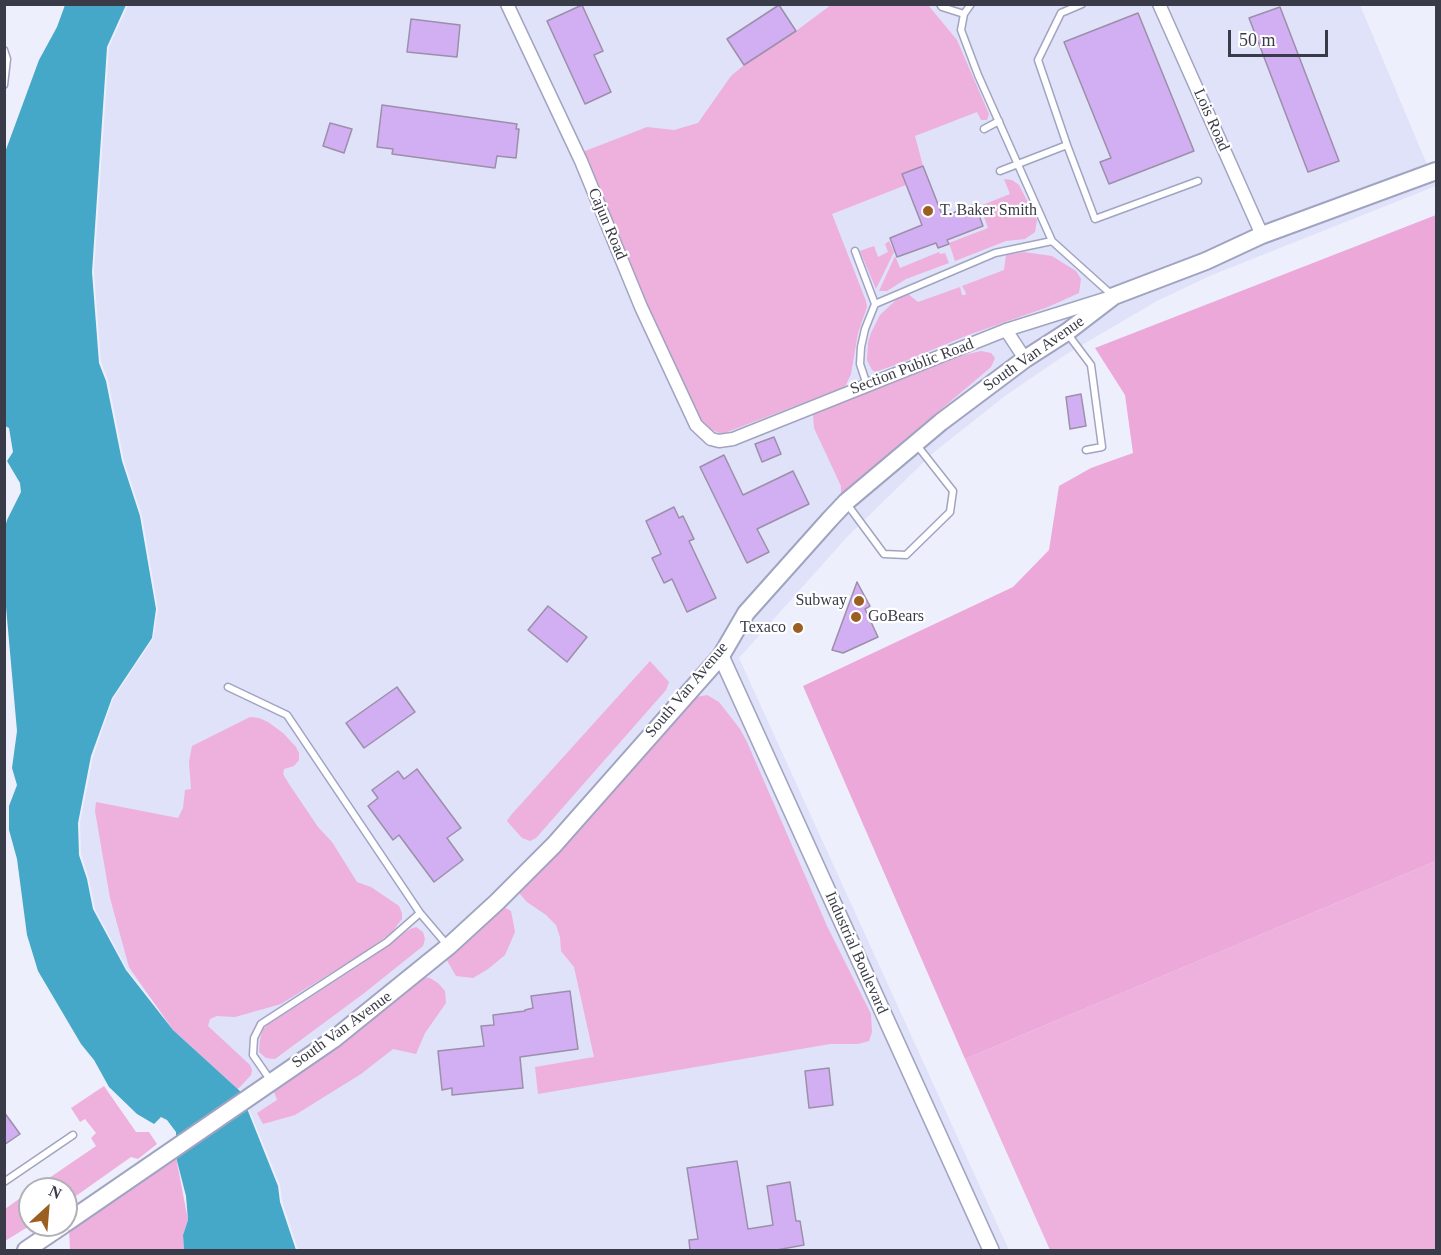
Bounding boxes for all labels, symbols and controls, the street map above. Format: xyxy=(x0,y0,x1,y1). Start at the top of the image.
scale bar xyxy=(1231,18,1332,56)
text: 50 m xyxy=(1239,30,1276,50)
street label: Lois Road xyxy=(1189,86,1233,154)
street label: Cajun Road xyxy=(583,185,631,263)
place label: T. Baker Smith xyxy=(940,201,1037,221)
marker: T. Baker Smith xyxy=(921,204,935,218)
street label: South Van Avenue xyxy=(980,312,1088,396)
street label: Section Public Road xyxy=(848,335,976,399)
place label: Subway xyxy=(795,591,847,611)
marker: Subway xyxy=(852,594,866,608)
place label: GoBears xyxy=(868,607,924,627)
marker: GoBears xyxy=(849,610,863,624)
place label: Texaco xyxy=(740,618,786,638)
marker: Texaco xyxy=(791,621,805,635)
street label: South Van Avenue xyxy=(641,638,733,742)
street label: Industrial Boulevard xyxy=(820,889,892,1017)
street label: South Van Avenue xyxy=(288,987,396,1073)
north arrow xyxy=(18,1177,78,1237)
text: N xyxy=(46,1182,64,1202)

